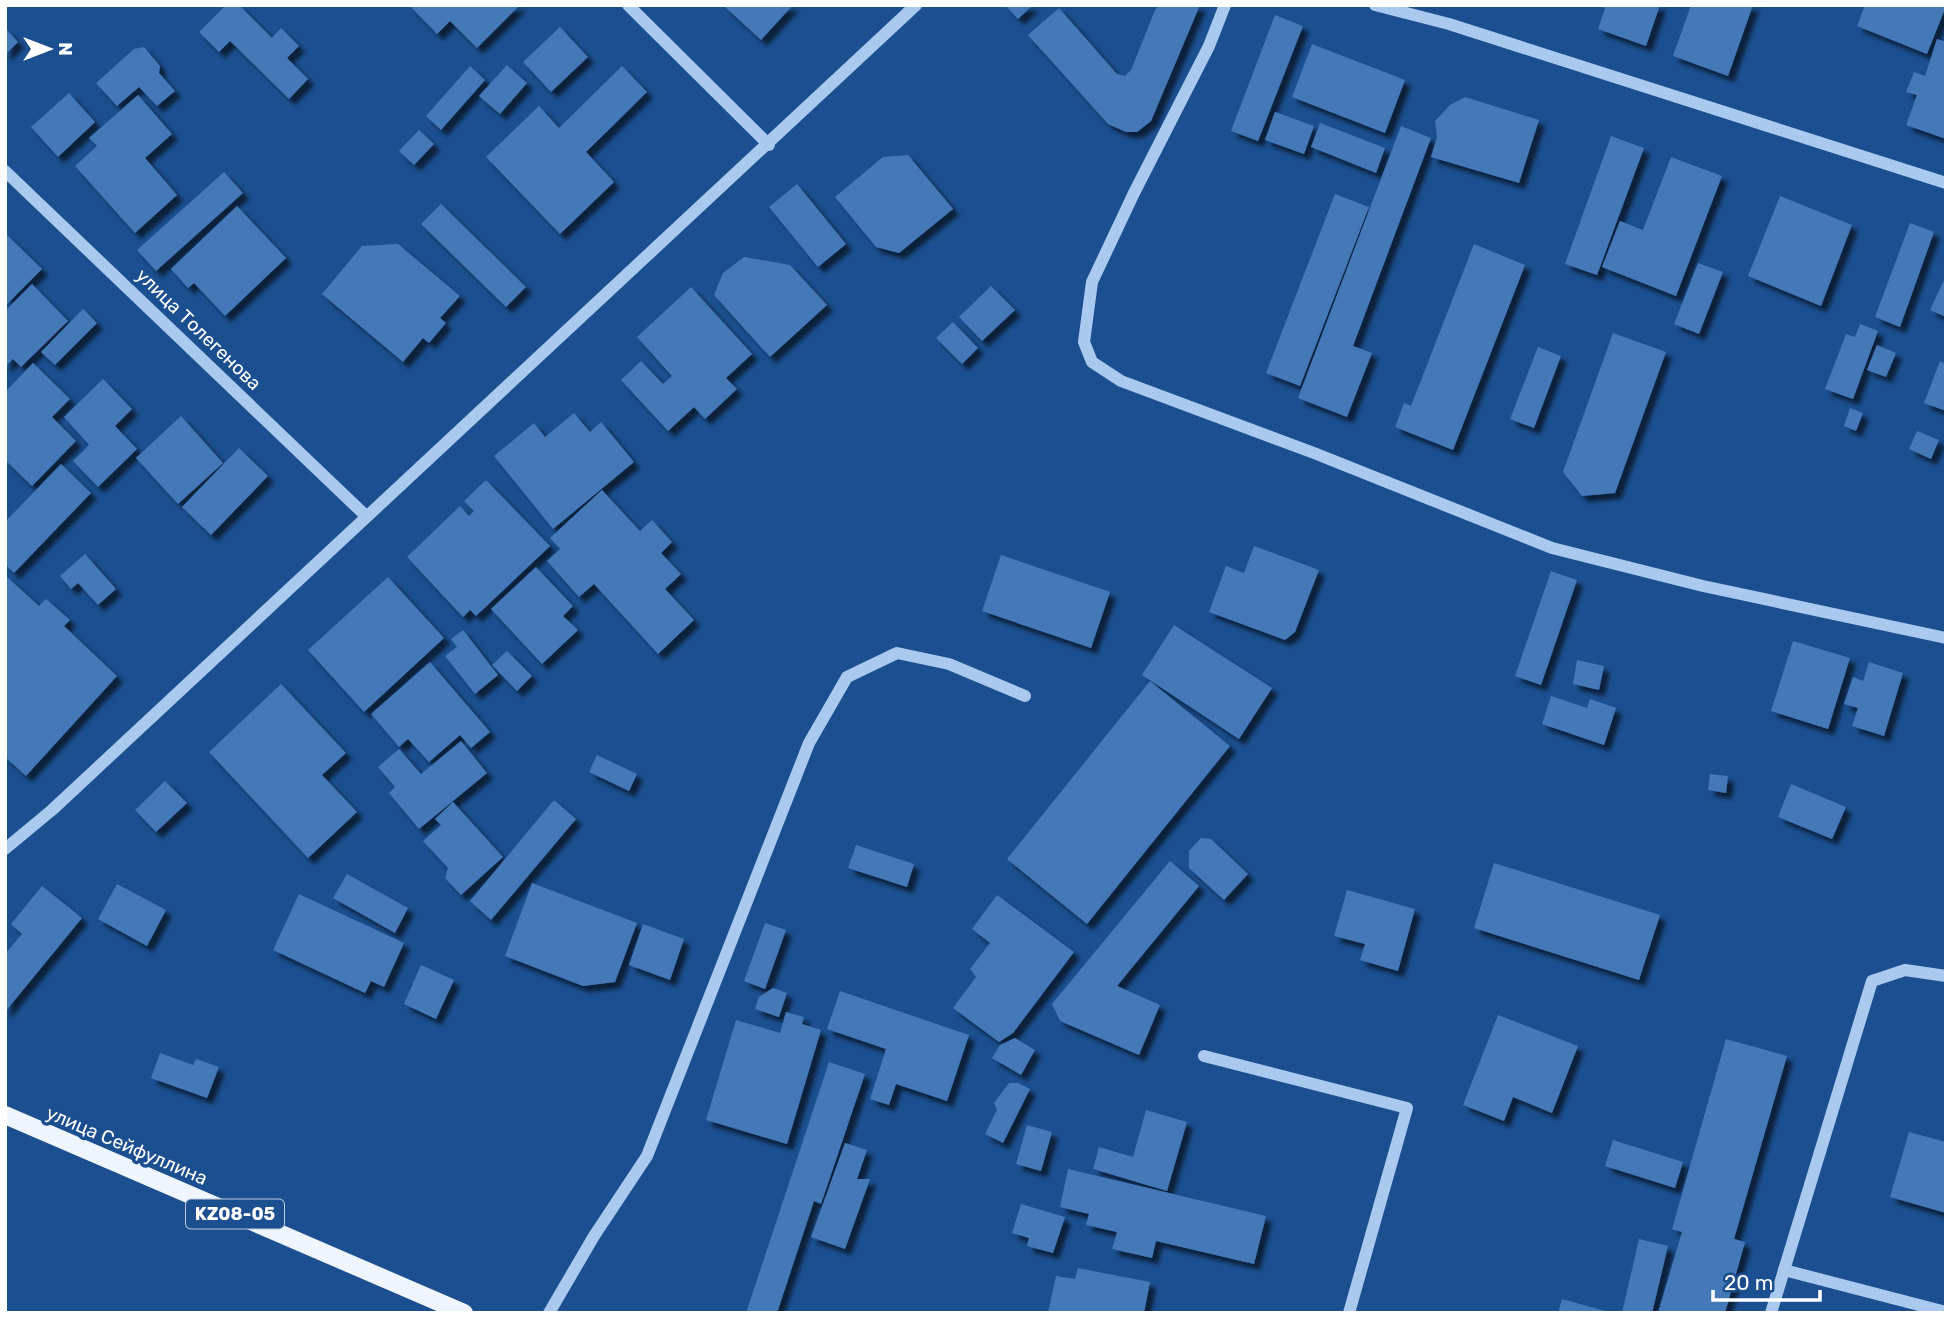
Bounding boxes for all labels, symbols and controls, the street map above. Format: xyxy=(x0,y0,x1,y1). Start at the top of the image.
north arrow xyxy=(14,14,84,84)
text: N xyxy=(54,42,77,56)
street label: улица Толегенова xyxy=(131,264,266,395)
street label: улица Сейфуллина xyxy=(43,1101,211,1190)
road number: KZ08-05 xyxy=(186,1199,284,1228)
scale bar xyxy=(1713,1258,1820,1302)
text: 20 m xyxy=(1724,1270,1773,1295)

